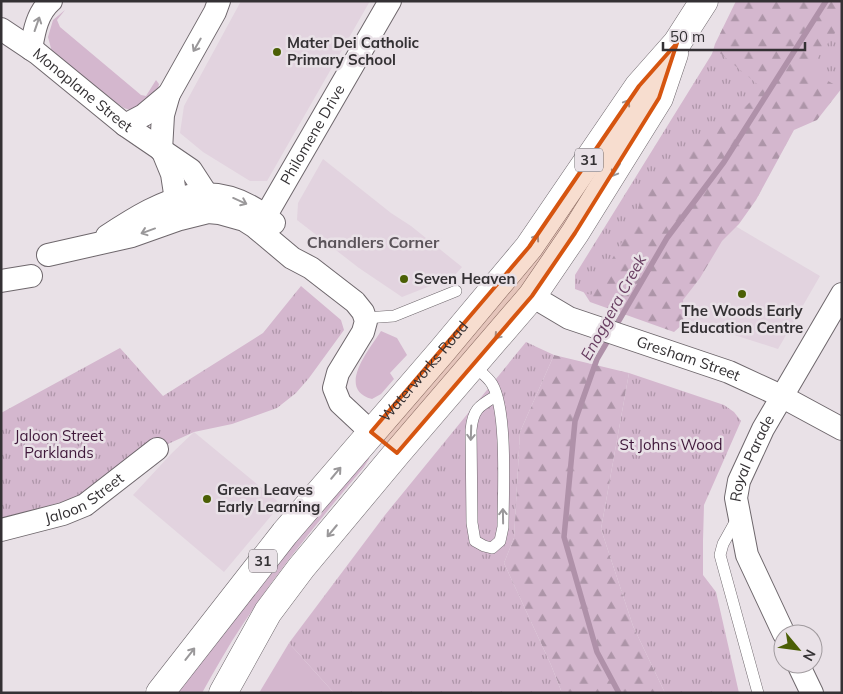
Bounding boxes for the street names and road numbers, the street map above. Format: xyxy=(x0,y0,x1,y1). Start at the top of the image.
street label: Monoplane Street xyxy=(29,44,136,136)
street label: Philomene Drive xyxy=(276,81,349,188)
road number: 31 xyxy=(575,148,603,172)
street label: Waterworks Road xyxy=(375,317,472,426)
street label: Gresham Street xyxy=(634,331,743,385)
street label: Royal Parade xyxy=(725,411,778,503)
street label: Jaloon Street xyxy=(43,468,127,527)
road number: 31 xyxy=(249,550,277,572)

